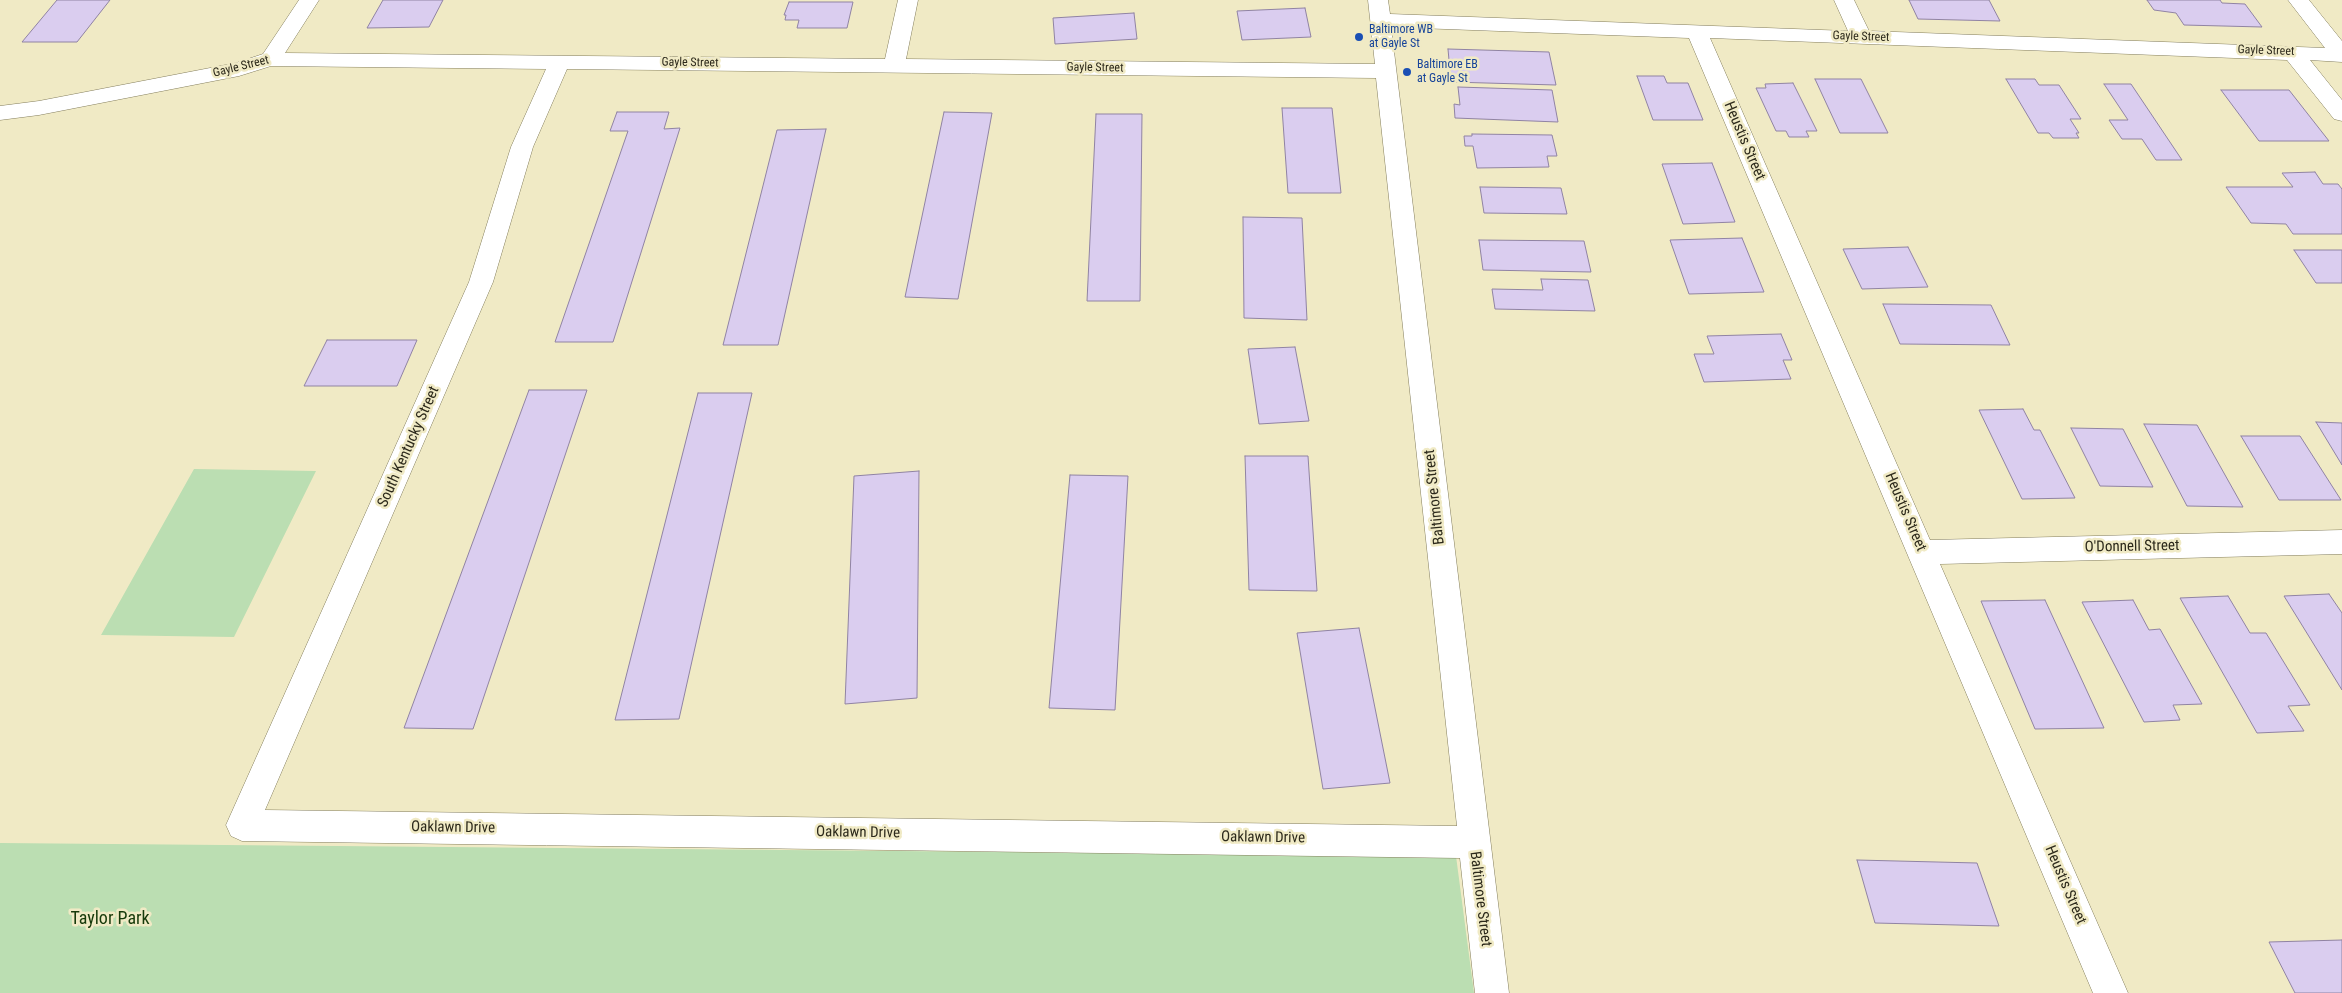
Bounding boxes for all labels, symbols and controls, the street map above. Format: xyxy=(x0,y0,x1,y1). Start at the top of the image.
place label: Baltimore WB at Gayle St xyxy=(1369,23,1433,51)
street label: Gayle Street xyxy=(1832,29,1890,45)
marker: Baltimore WB at Gayle St xyxy=(1353,31,1365,43)
street label: Gayle Street xyxy=(2237,43,2295,59)
street label: Gayle Street xyxy=(212,53,270,81)
street label: Gayle Street xyxy=(661,55,719,71)
place label: Baltimore EB at Gayle St xyxy=(1417,58,1478,86)
street label: Gayle Street xyxy=(1066,60,1124,76)
marker: Baltimore EB at Gayle St xyxy=(1401,66,1413,78)
street label: Heustis Street xyxy=(1719,99,1769,183)
street label: South Kentucky Street xyxy=(374,384,444,510)
street label: Baltimore Street xyxy=(1421,449,1449,545)
street label: Heustis Street xyxy=(1880,470,1930,554)
street label: O'Donnell Street xyxy=(2084,537,2180,557)
street label: Oaklawn Drive xyxy=(411,818,495,838)
street label: Oaklawn Drive xyxy=(816,823,900,843)
street label: Oaklawn Drive xyxy=(1221,828,1305,848)
street label: Heustis Street xyxy=(2040,843,2090,927)
street label: Baltimore Street xyxy=(1465,850,1495,948)
park label: Taylor Park xyxy=(70,908,150,930)

